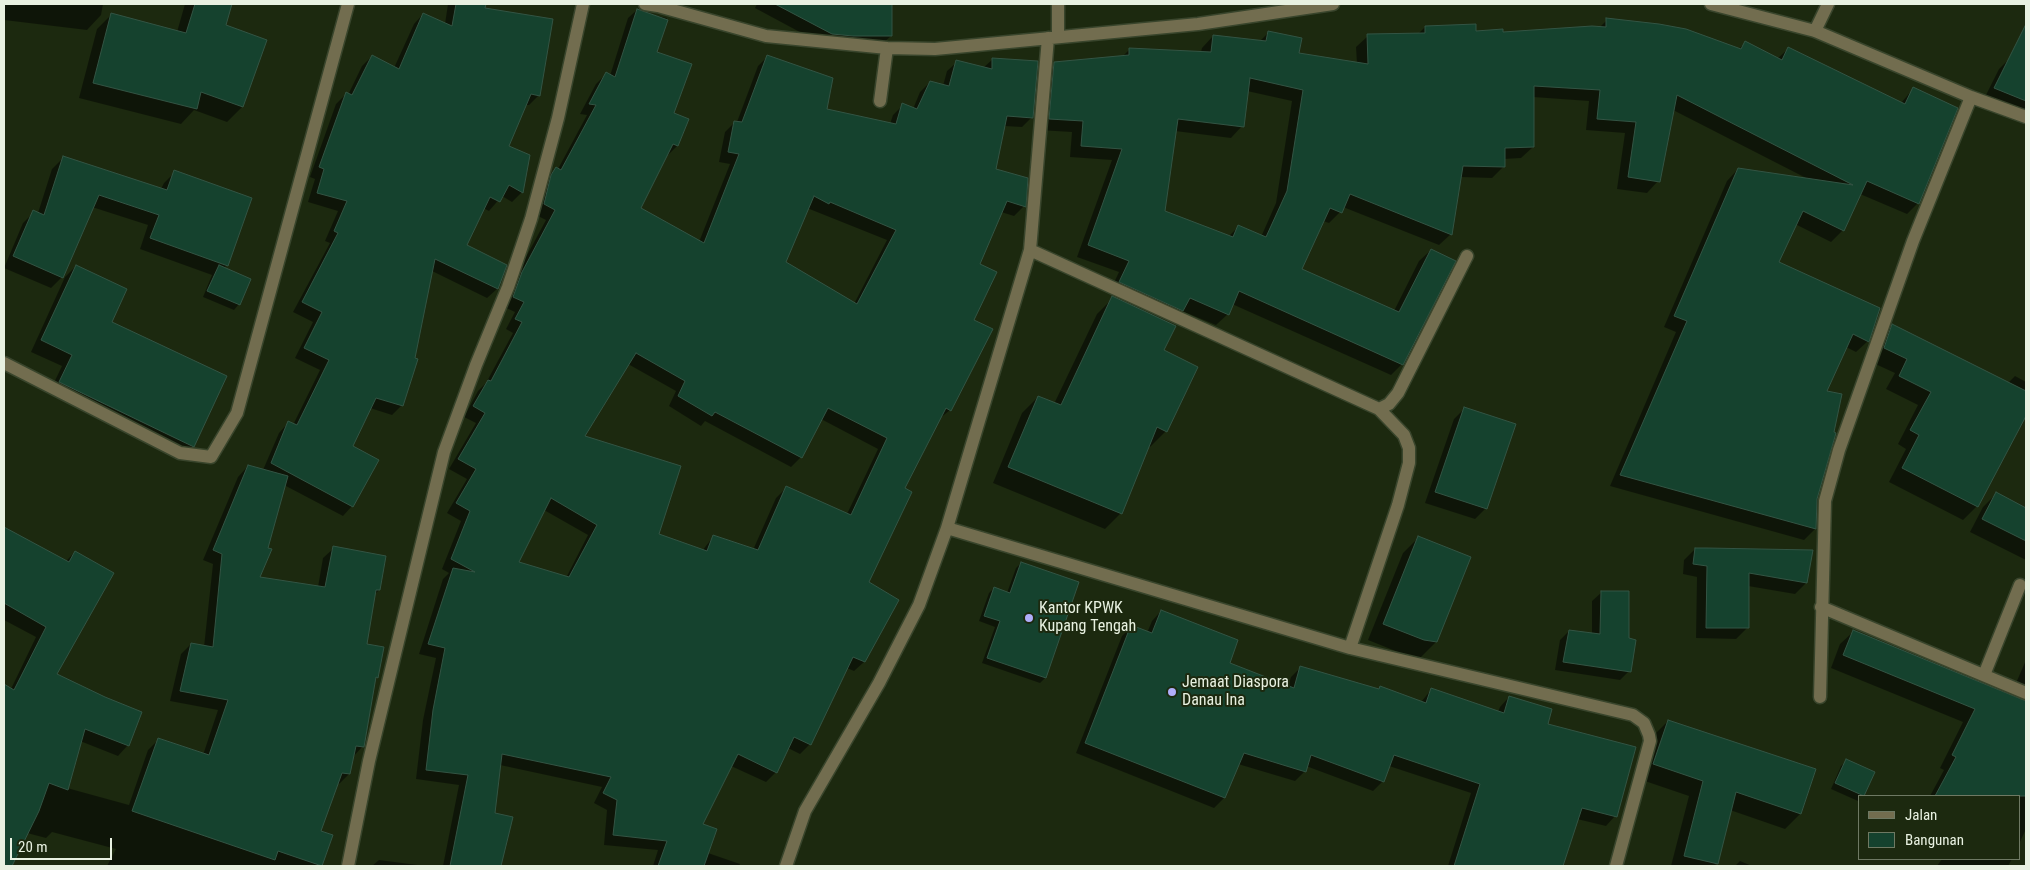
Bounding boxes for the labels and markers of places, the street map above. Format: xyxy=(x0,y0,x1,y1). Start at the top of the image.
place label: Kantor KPWK Kupang Tengah xyxy=(1039,599,1136,637)
marker: Kantor KPWK Kupang Tengah xyxy=(1023,612,1035,624)
place label: Jemaat Diaspora Danau Ina xyxy=(1182,673,1289,711)
marker: Jemaat Diaspora Danau Ina xyxy=(1166,686,1178,698)

